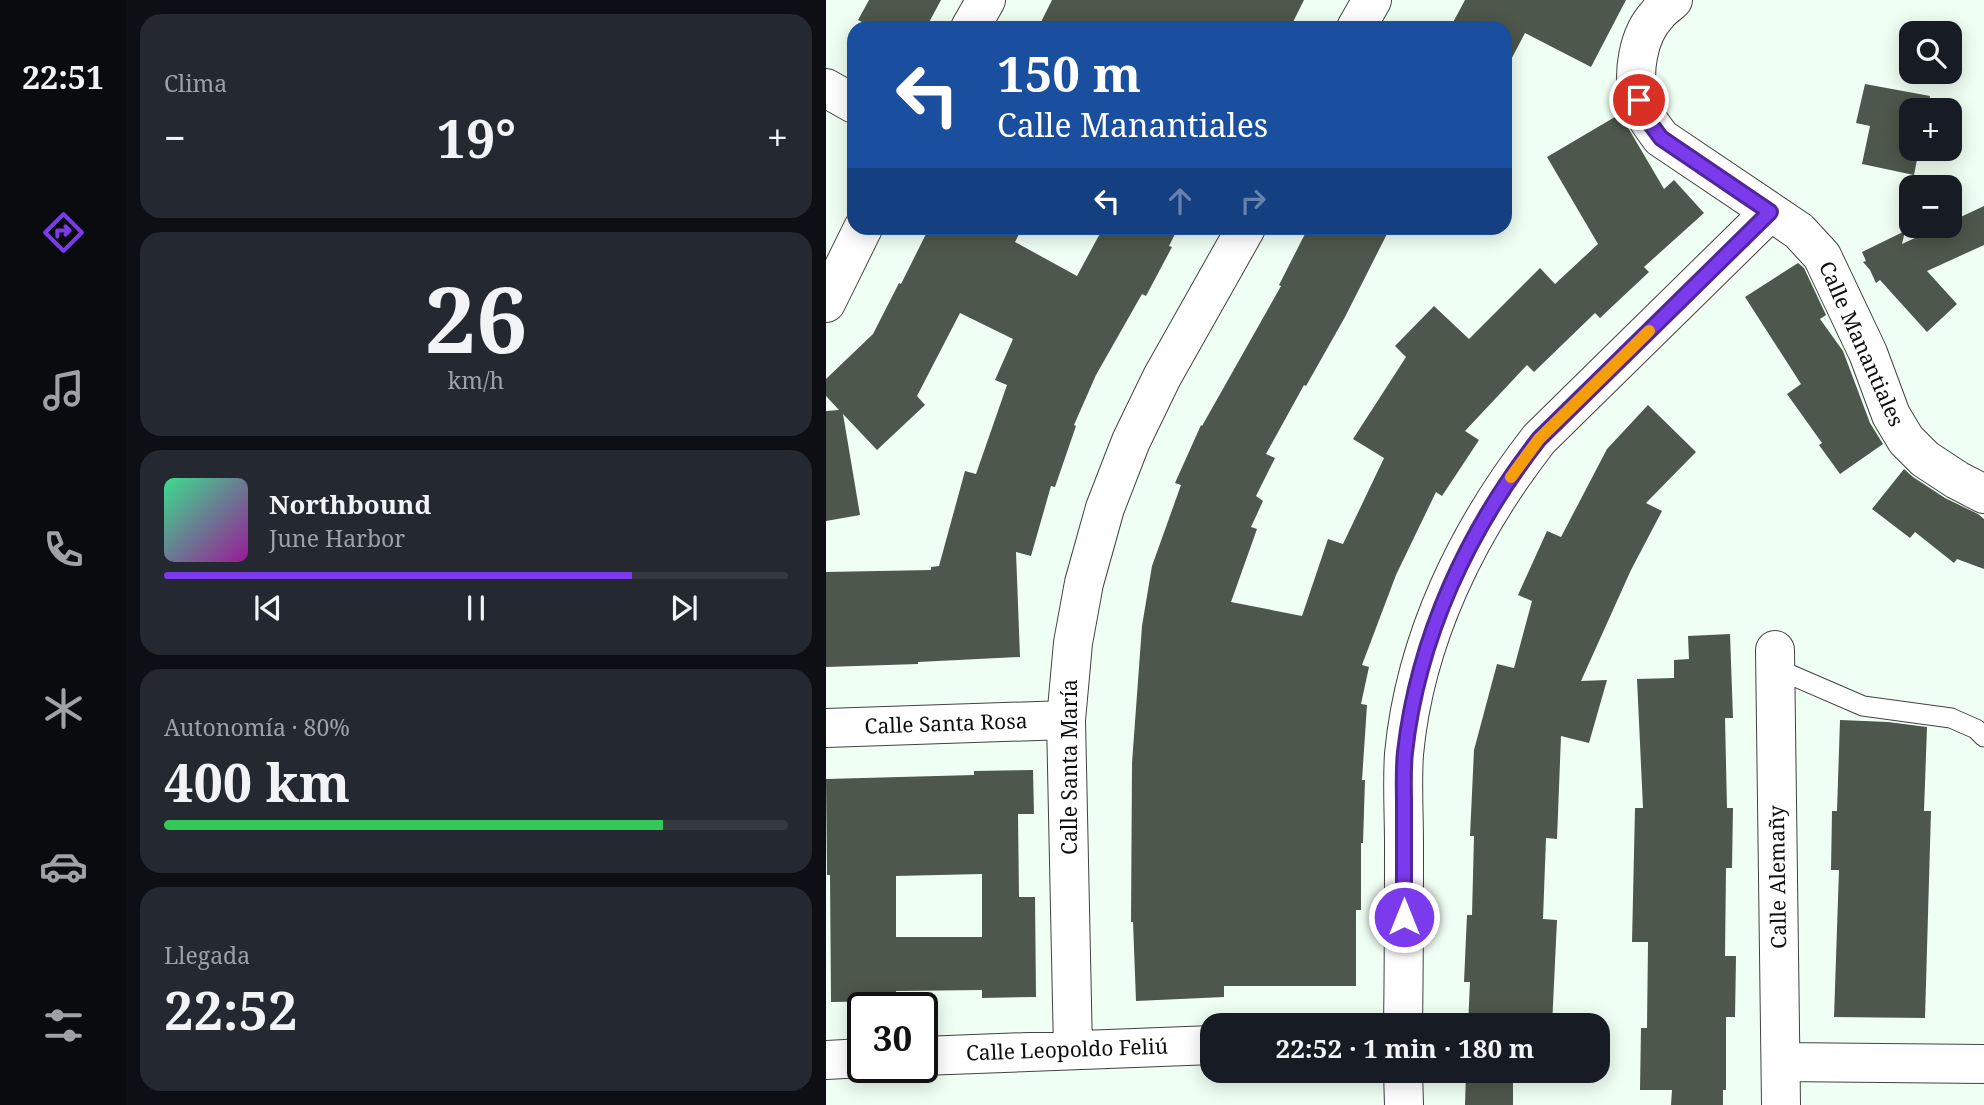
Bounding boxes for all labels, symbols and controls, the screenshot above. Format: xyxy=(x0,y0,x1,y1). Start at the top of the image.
map controls xyxy=(1899,21,1962,238)
button: search xyxy=(1899,21,1962,84)
text: 150 m xyxy=(997,40,1141,106)
icon: left xyxy=(882,49,973,140)
text: 22:51 xyxy=(22,55,104,98)
text: Clima xyxy=(164,67,227,99)
pin xyxy=(1609,70,1669,130)
icon: arrive xyxy=(1620,81,1658,119)
button: + xyxy=(1899,98,1962,161)
text: 19° xyxy=(437,102,516,173)
text: Calle Manantiales xyxy=(997,103,1268,146)
text: − xyxy=(164,111,186,163)
text: + xyxy=(767,111,788,163)
button: − xyxy=(1899,175,1962,238)
icon: left xyxy=(1088,182,1126,220)
icon: ahead xyxy=(1161,182,1199,220)
icon: right xyxy=(1234,182,1272,220)
icon: directions xyxy=(39,208,88,257)
text: 26 xyxy=(425,256,527,380)
street label: Calle Manantiales xyxy=(1813,257,1911,431)
text: km/h xyxy=(448,364,504,396)
icon: music xyxy=(39,366,88,415)
text: Northbound xyxy=(269,486,431,522)
text: June Harbor xyxy=(269,522,405,554)
icon: phone xyxy=(39,525,88,574)
icon: previous xyxy=(249,589,287,627)
icon: pause xyxy=(457,589,495,627)
icon: next xyxy=(665,589,703,627)
street label: Calle Santa María xyxy=(1055,679,1083,855)
icon: climate xyxy=(39,684,88,733)
street label: Calle Santa Rosa xyxy=(864,706,1028,740)
text: Autonomía · 80% xyxy=(164,711,350,743)
text: 400 km xyxy=(164,746,350,817)
street label: Calle Alemañy xyxy=(1762,805,1792,949)
icon: car xyxy=(39,842,88,891)
position arrow xyxy=(1367,880,1441,954)
text: Llegada xyxy=(164,939,250,971)
text: 22:52 xyxy=(164,974,297,1045)
speed limit sign: 30 xyxy=(847,992,938,1083)
icon: filters xyxy=(39,1001,88,1050)
text: 22:52 · 1 min · 180 m xyxy=(1275,1030,1535,1066)
street label: Calle Leopoldo Feliú xyxy=(965,1031,1169,1067)

